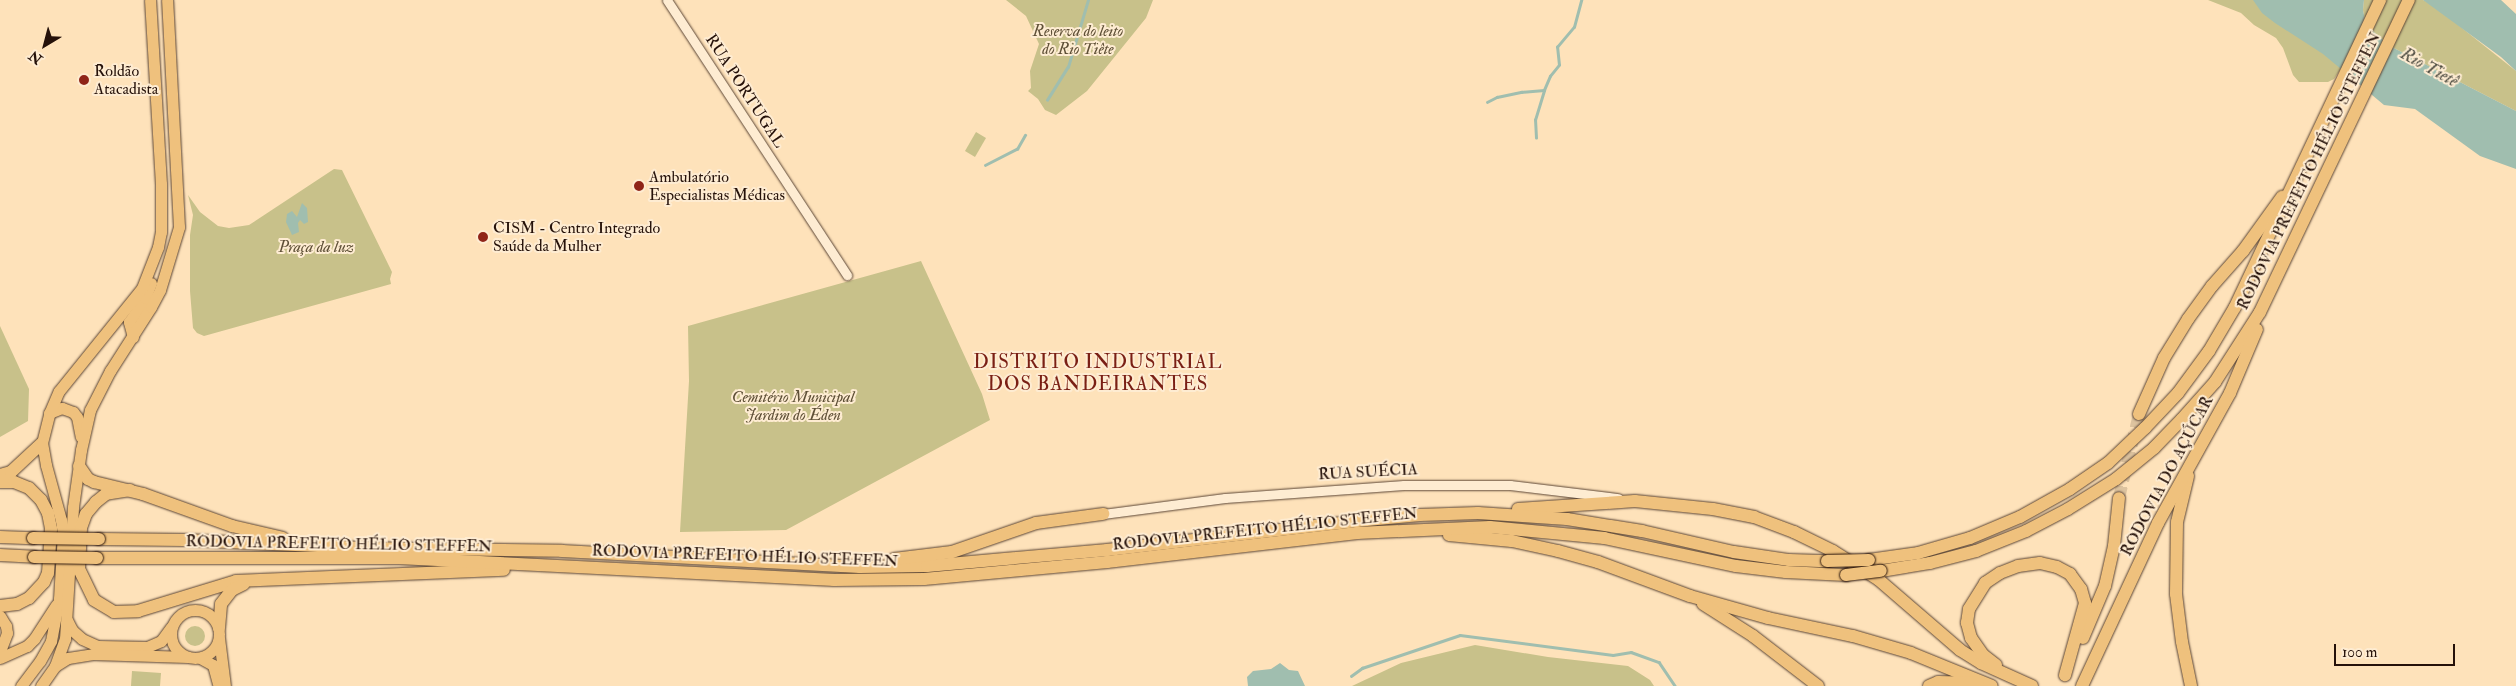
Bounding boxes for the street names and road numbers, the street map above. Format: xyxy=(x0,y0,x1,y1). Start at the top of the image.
street label: RODOVIA PREFEITO HÉLIO STEFFEN xyxy=(2233,29,2385,313)
street label: RUA PORTUGAL xyxy=(701,31,789,151)
street label: RODOVIA DO AÇÚCAR xyxy=(2117,393,2217,559)
street label: RUA SUÉCIA xyxy=(1318,460,1418,484)
street label: RODOVIA PREFEITO HÉLIO STEFFEN xyxy=(1112,503,1418,555)
street label: RODOVIA PREFEITO HÉLIO STEFFEN xyxy=(186,532,492,556)
street label: RODOVIA PREFEITO HÉLIO STEFFEN xyxy=(591,541,899,571)

